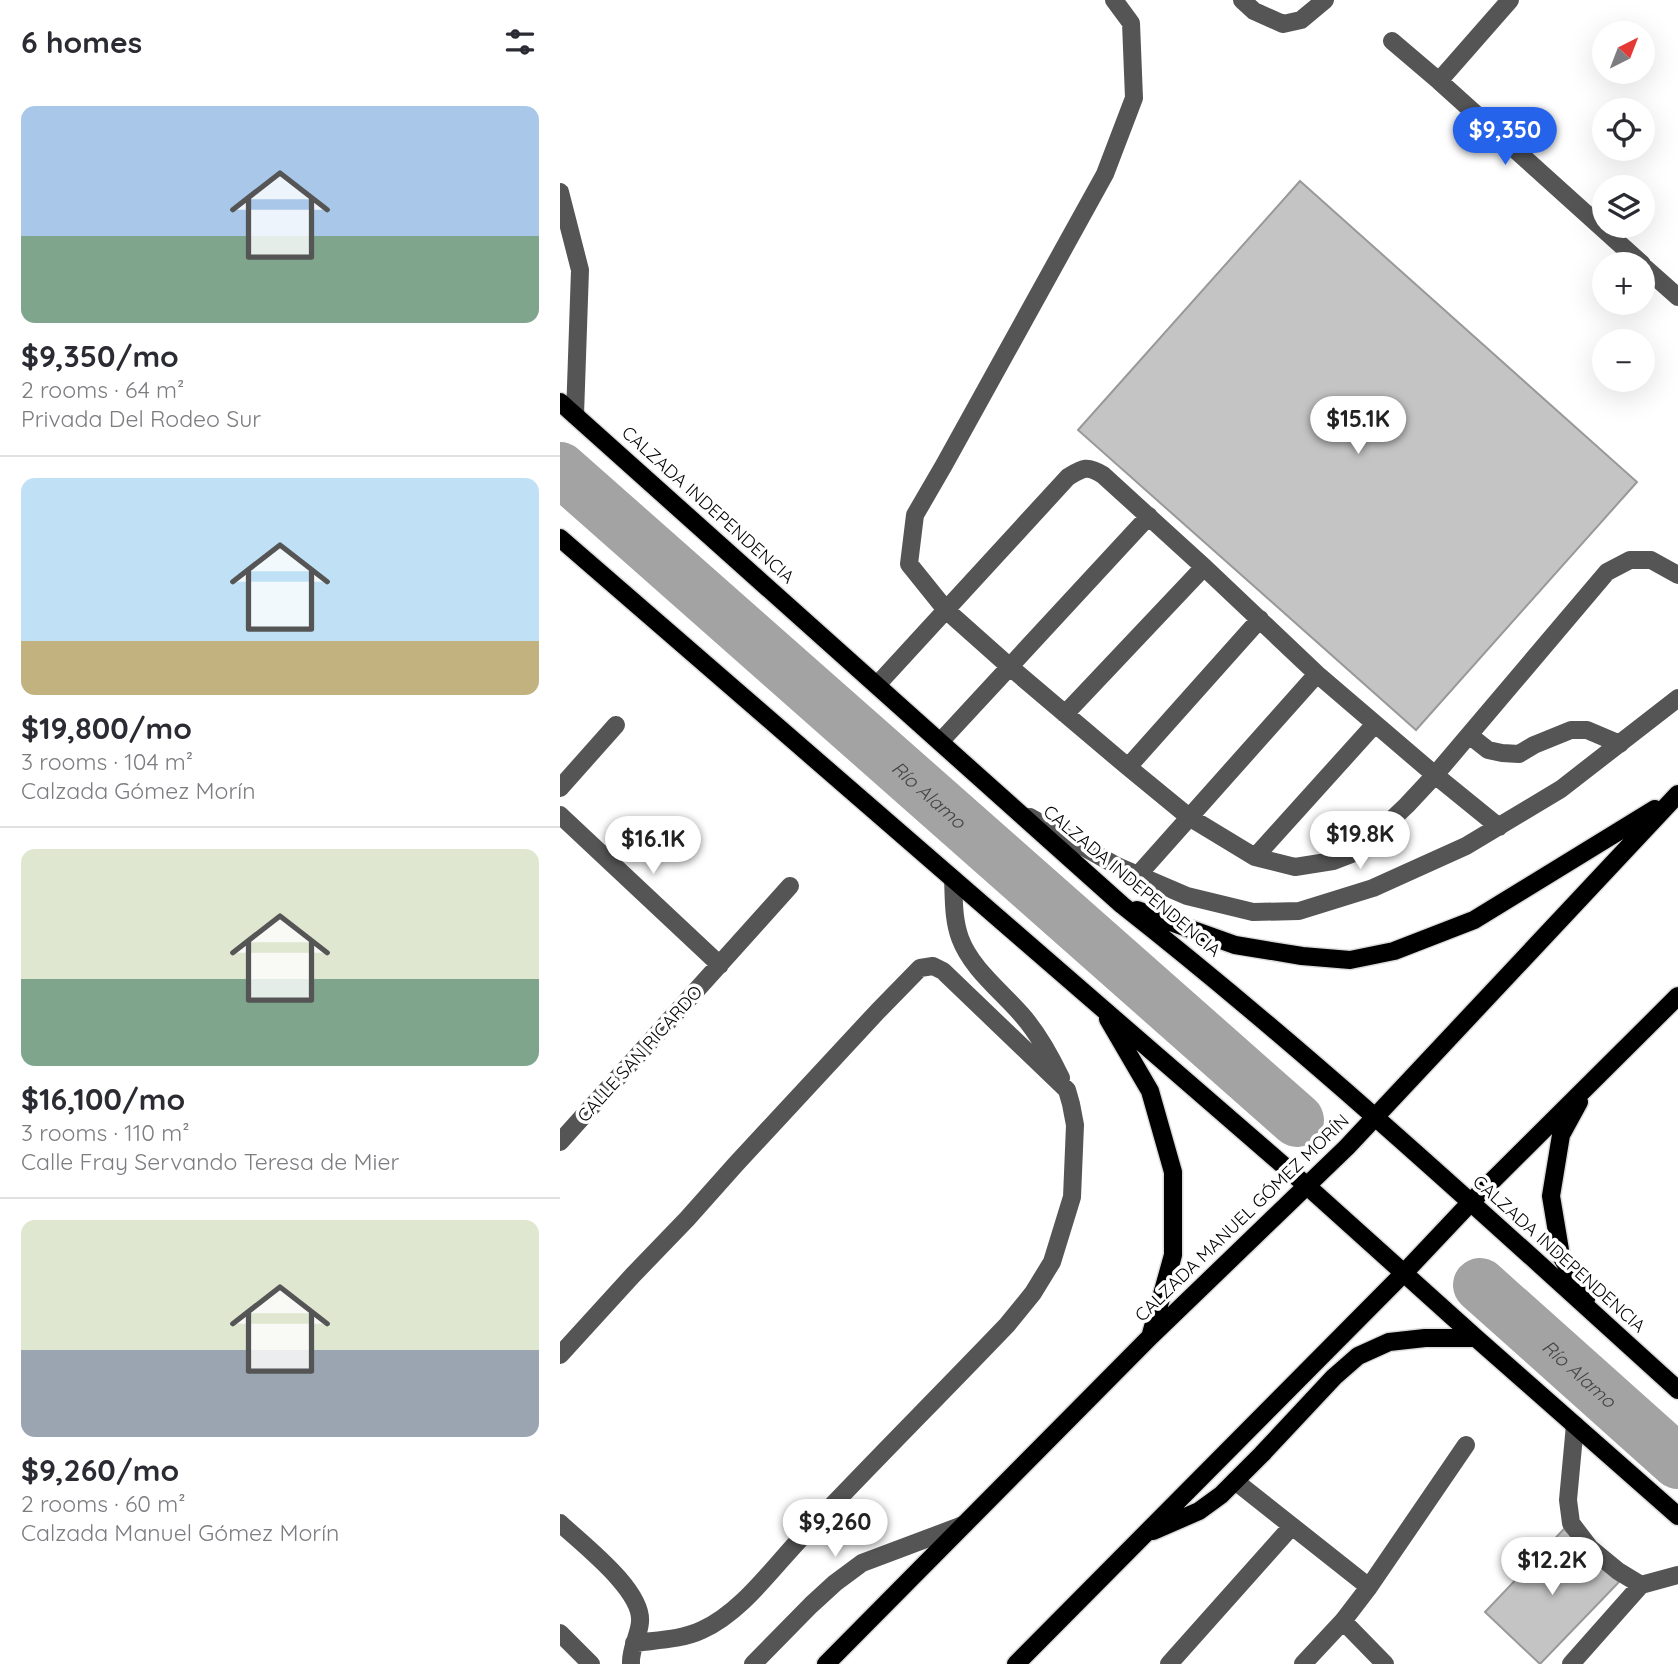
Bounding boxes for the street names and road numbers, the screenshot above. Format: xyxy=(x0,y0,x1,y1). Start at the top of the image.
street label: CALZADA INDEPENDENCIA xyxy=(617,421,800,589)
street label: CALZADA INDEPENDENCIA xyxy=(1039,800,1226,962)
street label: CALLE SAN RICARDO xyxy=(572,980,707,1127)
street label: CALZADA MANUEL GÓMEZ MORÍN xyxy=(1130,1109,1354,1326)
street label: CALZADA INDEPENDENCIA xyxy=(1468,1170,1651,1338)

